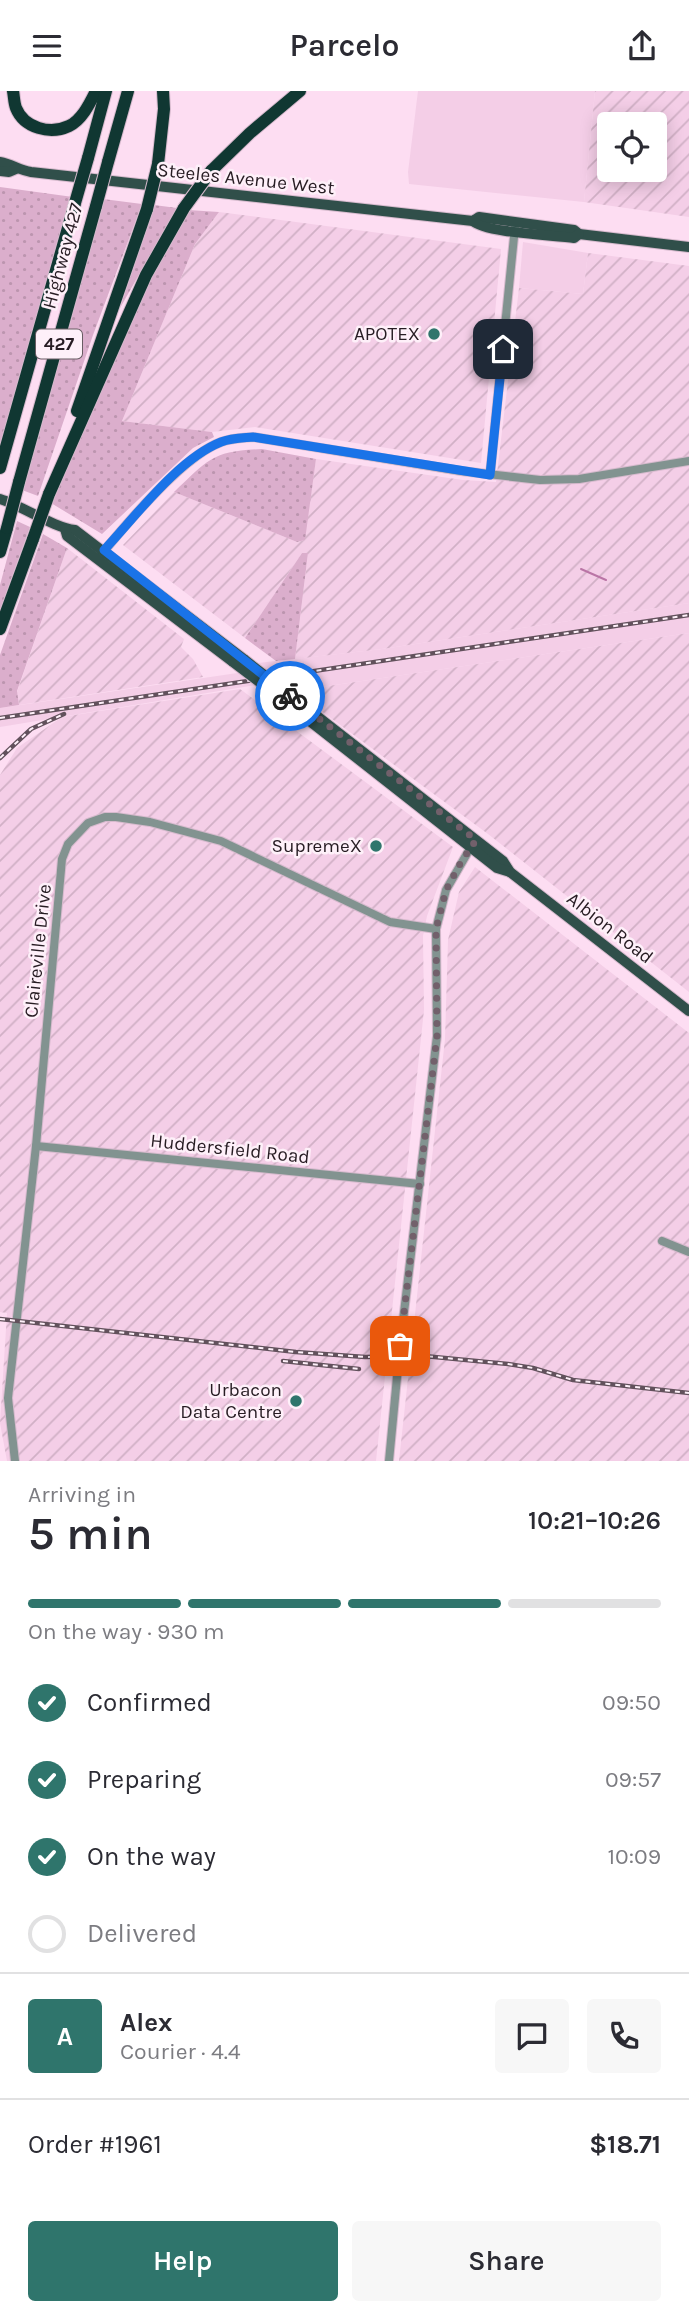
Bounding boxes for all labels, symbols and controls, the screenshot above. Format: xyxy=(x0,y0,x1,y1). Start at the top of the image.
icon: menu xyxy=(28,27,66,65)
text: Parcelo xyxy=(289,27,400,64)
icon: share xyxy=(623,27,661,65)
map controls xyxy=(597,112,667,182)
button: locate xyxy=(597,112,667,182)
street label: Steeles Avenue West xyxy=(156,159,336,199)
street label: Highway 427 xyxy=(38,201,88,311)
pin xyxy=(473,319,533,379)
place label: APOTEX xyxy=(354,323,420,345)
marker: APOTEX xyxy=(426,326,442,342)
road number: 427 xyxy=(36,330,82,359)
icon: home xyxy=(484,330,522,368)
courier xyxy=(255,661,325,731)
icon: bike xyxy=(271,677,309,715)
place label: SupremeX xyxy=(272,835,362,857)
marker: SupremeX xyxy=(368,838,384,854)
street label: Claireville Drive xyxy=(20,883,56,1019)
street label: Albion Road xyxy=(563,888,657,968)
street label: Huddersfield Road xyxy=(149,1130,311,1168)
pin xyxy=(370,1316,430,1376)
icon: bag xyxy=(381,1327,419,1365)
place label: Urbacon Data Centre xyxy=(180,1379,282,1423)
marker: Urbacon Data Centre xyxy=(288,1393,304,1409)
text: Arriving in xyxy=(28,1481,136,1508)
text: 10:21–10:26 xyxy=(528,1505,661,1536)
text: 5 min xyxy=(28,1507,153,1561)
text: On the way · 930 m xyxy=(28,1618,225,1645)
icon: check xyxy=(28,1684,66,1722)
text: Confirmed xyxy=(87,1687,212,1718)
text: 09:50 xyxy=(602,1689,661,1716)
icon: check xyxy=(28,1761,66,1799)
text: Preparing xyxy=(87,1764,201,1795)
text: 09:57 xyxy=(605,1766,661,1793)
icon: check xyxy=(28,1838,66,1876)
text: On the way xyxy=(87,1841,216,1872)
text: 10:09 xyxy=(607,1843,661,1870)
text: Delivered xyxy=(87,1918,197,1949)
button: chat xyxy=(495,1999,569,2073)
button: phone xyxy=(587,1999,661,2073)
text: Alex xyxy=(120,2007,172,2038)
text: A xyxy=(57,2021,73,2052)
text: Courier · 4.4 xyxy=(120,2038,241,2065)
text: Order #1961 xyxy=(28,2129,162,2160)
text: $18.71 xyxy=(589,2129,661,2160)
button: Help xyxy=(28,2221,338,2301)
button: Share xyxy=(352,2221,661,2301)

